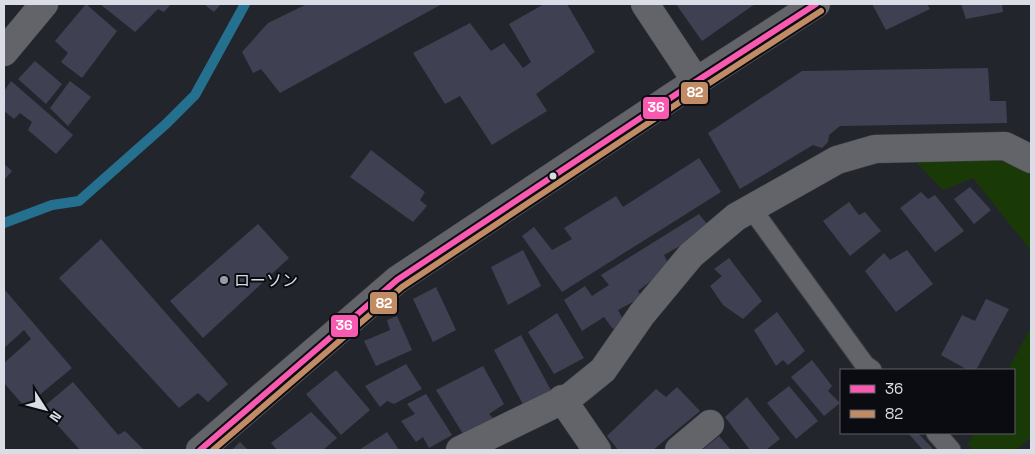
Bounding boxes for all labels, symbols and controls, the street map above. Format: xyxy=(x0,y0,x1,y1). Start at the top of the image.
line badge: 82 xyxy=(680,81,709,105)
text: 82 xyxy=(687,83,703,101)
line badge: 36 xyxy=(642,96,670,120)
text: 36 xyxy=(647,98,665,116)
unlabelled marker xyxy=(548,171,558,181)
place label: ローソン xyxy=(234,270,298,291)
marker: ローソン xyxy=(218,274,230,286)
line badge: 82 xyxy=(369,291,398,315)
text: 82 xyxy=(376,294,392,312)
line badge: 36 xyxy=(330,314,359,338)
text: 36 xyxy=(335,316,353,334)
legend xyxy=(840,369,1015,434)
text: 36 xyxy=(885,379,903,398)
north arrow xyxy=(20,384,70,434)
text: 82 xyxy=(885,404,903,423)
text: N xyxy=(45,408,66,426)

